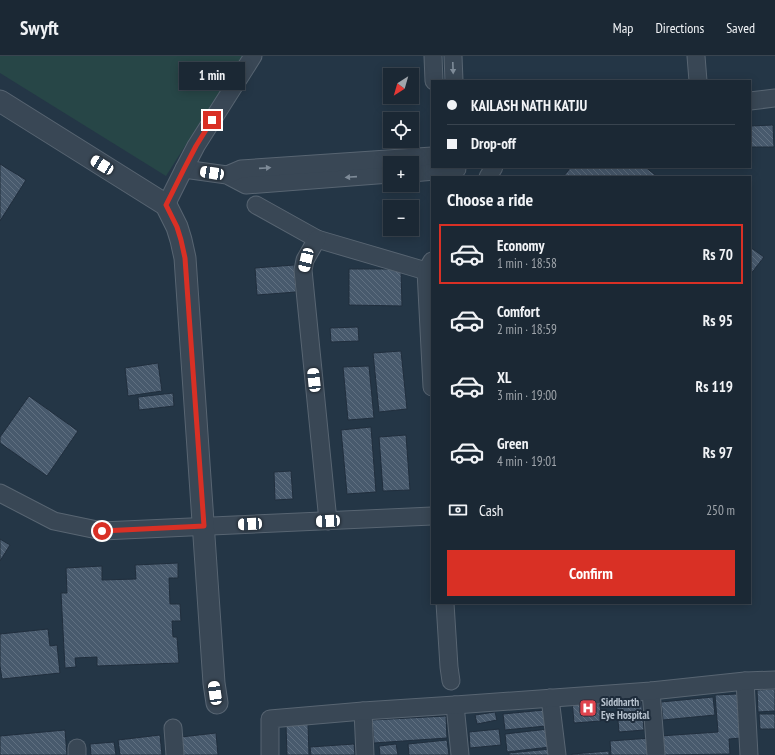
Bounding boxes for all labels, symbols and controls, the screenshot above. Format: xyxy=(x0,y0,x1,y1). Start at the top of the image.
text: Swyft xyxy=(20,16,58,40)
text: Map xyxy=(613,19,633,37)
text: Directions xyxy=(655,19,704,37)
text: Saved xyxy=(726,19,755,37)
callout: 1 min xyxy=(179,62,245,90)
one-way arrow xyxy=(450,62,457,75)
text: 1 min xyxy=(199,67,225,84)
north arrow xyxy=(383,68,419,104)
map controls xyxy=(383,68,419,236)
text: KAILASH NATH KATJU xyxy=(471,96,587,115)
route end xyxy=(203,111,221,129)
button: locate xyxy=(383,112,419,148)
text: Drop-off xyxy=(471,134,516,153)
car xyxy=(89,154,115,176)
button: + xyxy=(383,156,419,192)
one-way arrow xyxy=(259,164,271,171)
car xyxy=(199,165,225,181)
one-way arrow xyxy=(345,174,357,181)
text: Choose a ride xyxy=(447,188,533,211)
button: − xyxy=(383,200,419,236)
icon: car xyxy=(449,236,485,272)
text: Economy xyxy=(497,236,545,255)
text: Rs 70 xyxy=(703,245,733,264)
car xyxy=(297,247,315,273)
text: 1 min · 18:58 xyxy=(497,255,557,272)
icon: car xyxy=(449,302,485,338)
text: Comfort xyxy=(497,302,540,321)
text: Rs 95 xyxy=(703,311,733,330)
text: 2 min · 18:59 xyxy=(497,321,557,338)
car xyxy=(307,367,321,393)
icon: car xyxy=(449,368,485,404)
text: XL xyxy=(497,368,511,387)
text: Rs 119 xyxy=(696,377,733,396)
text: 3 min · 19:00 xyxy=(497,387,557,404)
icon: car xyxy=(449,434,485,470)
text: Green xyxy=(497,434,529,453)
text: Rs 97 xyxy=(703,443,733,462)
text: 4 min · 19:01 xyxy=(497,453,557,470)
icon: cash xyxy=(447,499,469,521)
text: Cash xyxy=(479,501,503,520)
text: 250 m xyxy=(706,502,735,519)
car xyxy=(316,514,340,528)
car xyxy=(238,517,262,531)
route start xyxy=(93,522,111,540)
button: Confirm xyxy=(447,550,735,596)
car xyxy=(207,680,223,706)
place label: Siddharth Eye Hospital xyxy=(601,695,650,722)
hospital icon: Siddharth Eye Hospital xyxy=(578,698,598,718)

